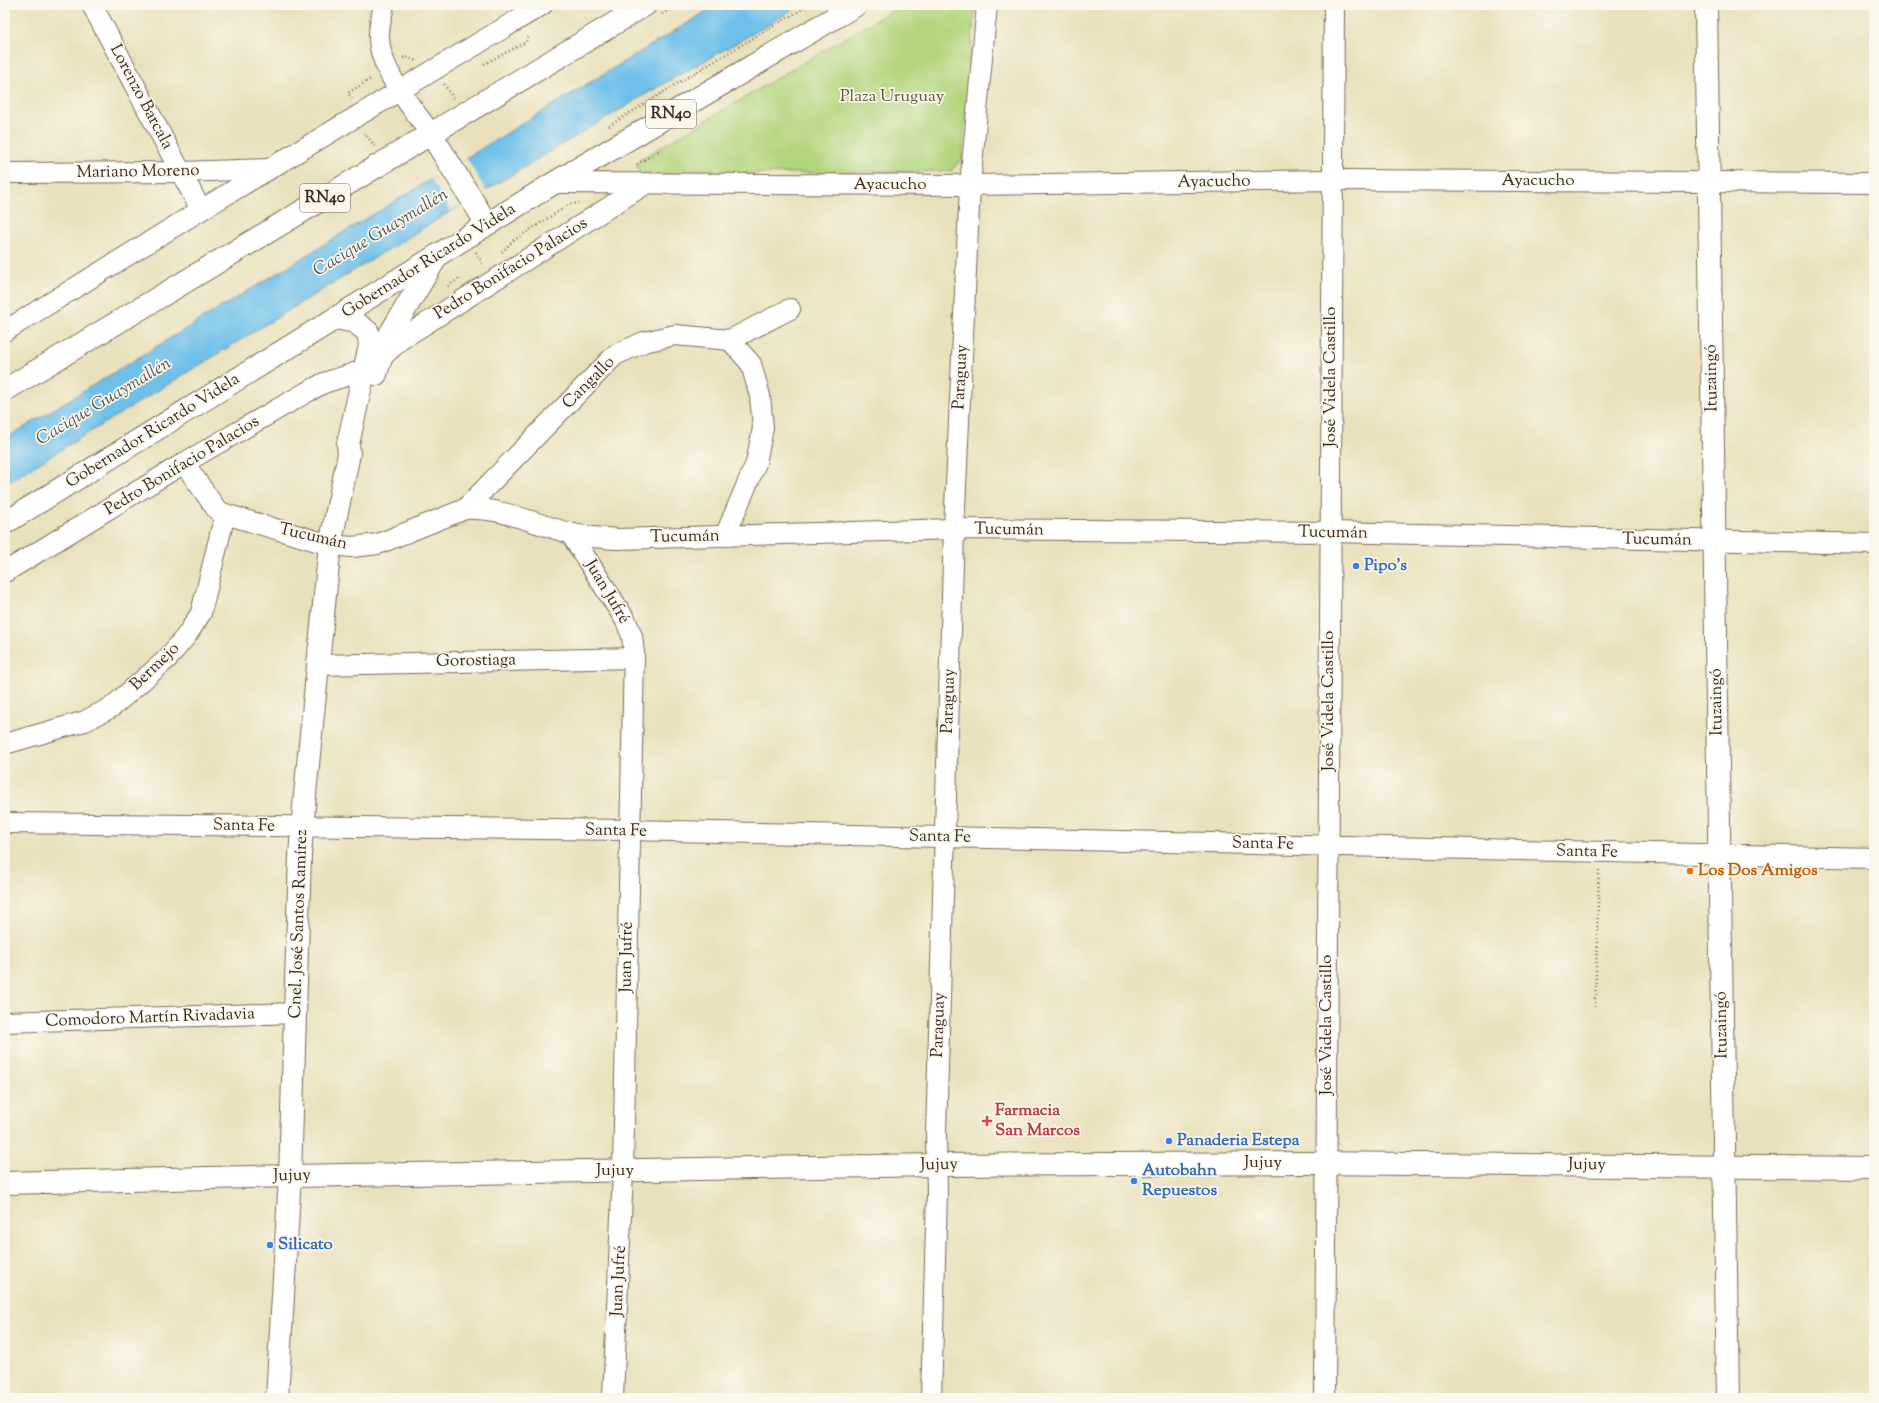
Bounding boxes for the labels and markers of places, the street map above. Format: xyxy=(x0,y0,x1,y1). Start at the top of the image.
place label: Pipo's xyxy=(1364,554,1407,578)
marker: Pipo's xyxy=(1351,561,1361,571)
place label: Los Dos Amigos xyxy=(1698,859,1818,883)
marker: Los Dos Amigos xyxy=(1685,866,1695,876)
place label: Farmacia San Marcos xyxy=(995,1099,1080,1143)
marker: Farmacia San Marcos xyxy=(982,1116,992,1126)
place label: Panaderia Estepa xyxy=(1177,1129,1300,1153)
marker: Panaderia Estepa xyxy=(1164,1136,1174,1146)
place label: Autobahn Repuestos xyxy=(1142,1159,1218,1203)
marker: Autobahn Repuestos xyxy=(1129,1176,1139,1186)
place label: Silicato xyxy=(278,1233,333,1257)
marker: Silicato xyxy=(265,1240,275,1250)

